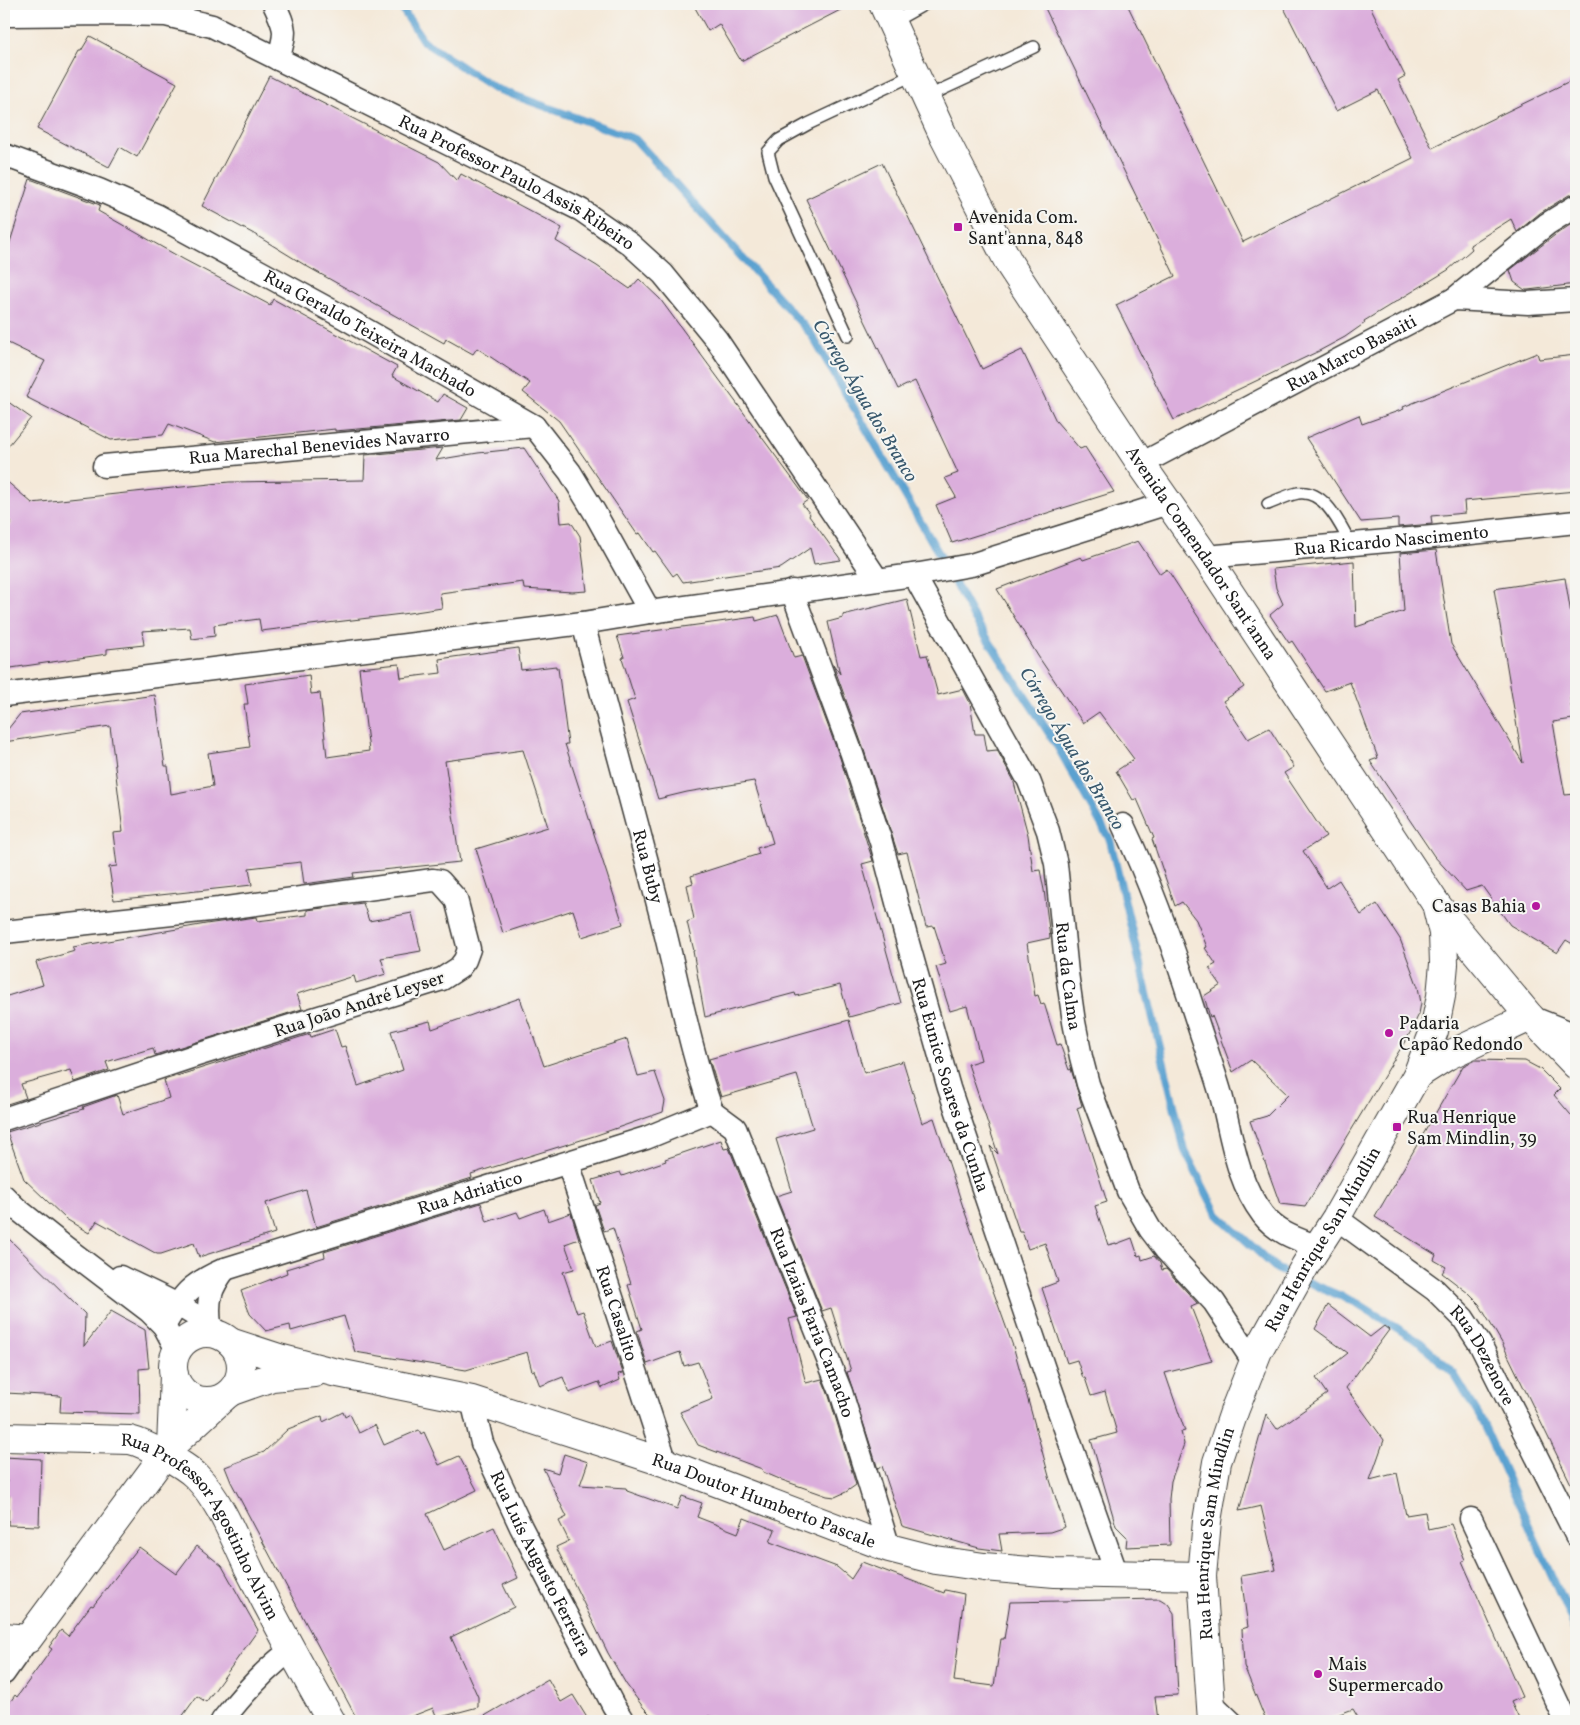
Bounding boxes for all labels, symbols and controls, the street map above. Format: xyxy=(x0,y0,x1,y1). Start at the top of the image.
street label: Rua Professor Paulo Assis Ribeiro xyxy=(394,110,639,257)
place label: Avenida Com. Sant'anna, 848 xyxy=(968,206,1083,252)
marker: Avenida Com. Sant'anna, 848 xyxy=(952,221,964,233)
street label: Rua Geraldo Teixeira Machado xyxy=(258,265,480,404)
street label: Rua Marco Basaiti xyxy=(1283,310,1422,399)
water label: Córrego Água dos Branco xyxy=(805,315,923,488)
street label: Rua Marechal Benevides Navarro xyxy=(188,423,451,472)
street label: Avenida Comendador Sant'anna xyxy=(1119,442,1282,666)
street label: Rua Ricardo Nascimento xyxy=(1293,520,1490,563)
water label: Córrego Água dos Branco xyxy=(1012,663,1130,836)
street label: Rua Buby xyxy=(625,827,668,907)
place label: Casas Bahia xyxy=(1432,895,1526,920)
marker: Casas Bahia xyxy=(1530,900,1542,912)
street label: Rua da Calma xyxy=(1048,921,1086,1033)
street label: Rua João André Leyser xyxy=(271,966,448,1045)
street label: Rua Eunice Soares da Cunha xyxy=(904,975,994,1196)
place label: Padaria Capão Redondo xyxy=(1399,1012,1523,1058)
marker: Padaria Capão Redondo xyxy=(1383,1027,1395,1039)
place label: Rua Henrique Sam Mindlin, 39 xyxy=(1407,1106,1537,1152)
marker: Rua Henrique Sam Mindlin, 39 xyxy=(1391,1121,1403,1133)
street label: Rua Henrique San Mindlin xyxy=(1260,1142,1388,1337)
street label: Rua Adriatico xyxy=(415,1166,526,1222)
street label: Rua Izaias Faria Camacho xyxy=(762,1224,859,1421)
street label: Rua Casalito xyxy=(588,1263,643,1365)
street label: Rua Dezenove xyxy=(1443,1300,1520,1410)
street label: Rua Henrique Sam Mindlin xyxy=(1191,1424,1242,1641)
street label: Rua Professor Agostinho Alvim xyxy=(121,1429,284,1625)
street label: Rua Doutor Humberto Pascale xyxy=(648,1448,879,1556)
street label: Rua Luís Augusto Ferreira xyxy=(483,1467,597,1661)
place label: Mais Supermercado xyxy=(1328,1653,1443,1699)
marker: Mais Supermercado xyxy=(1312,1668,1324,1680)

